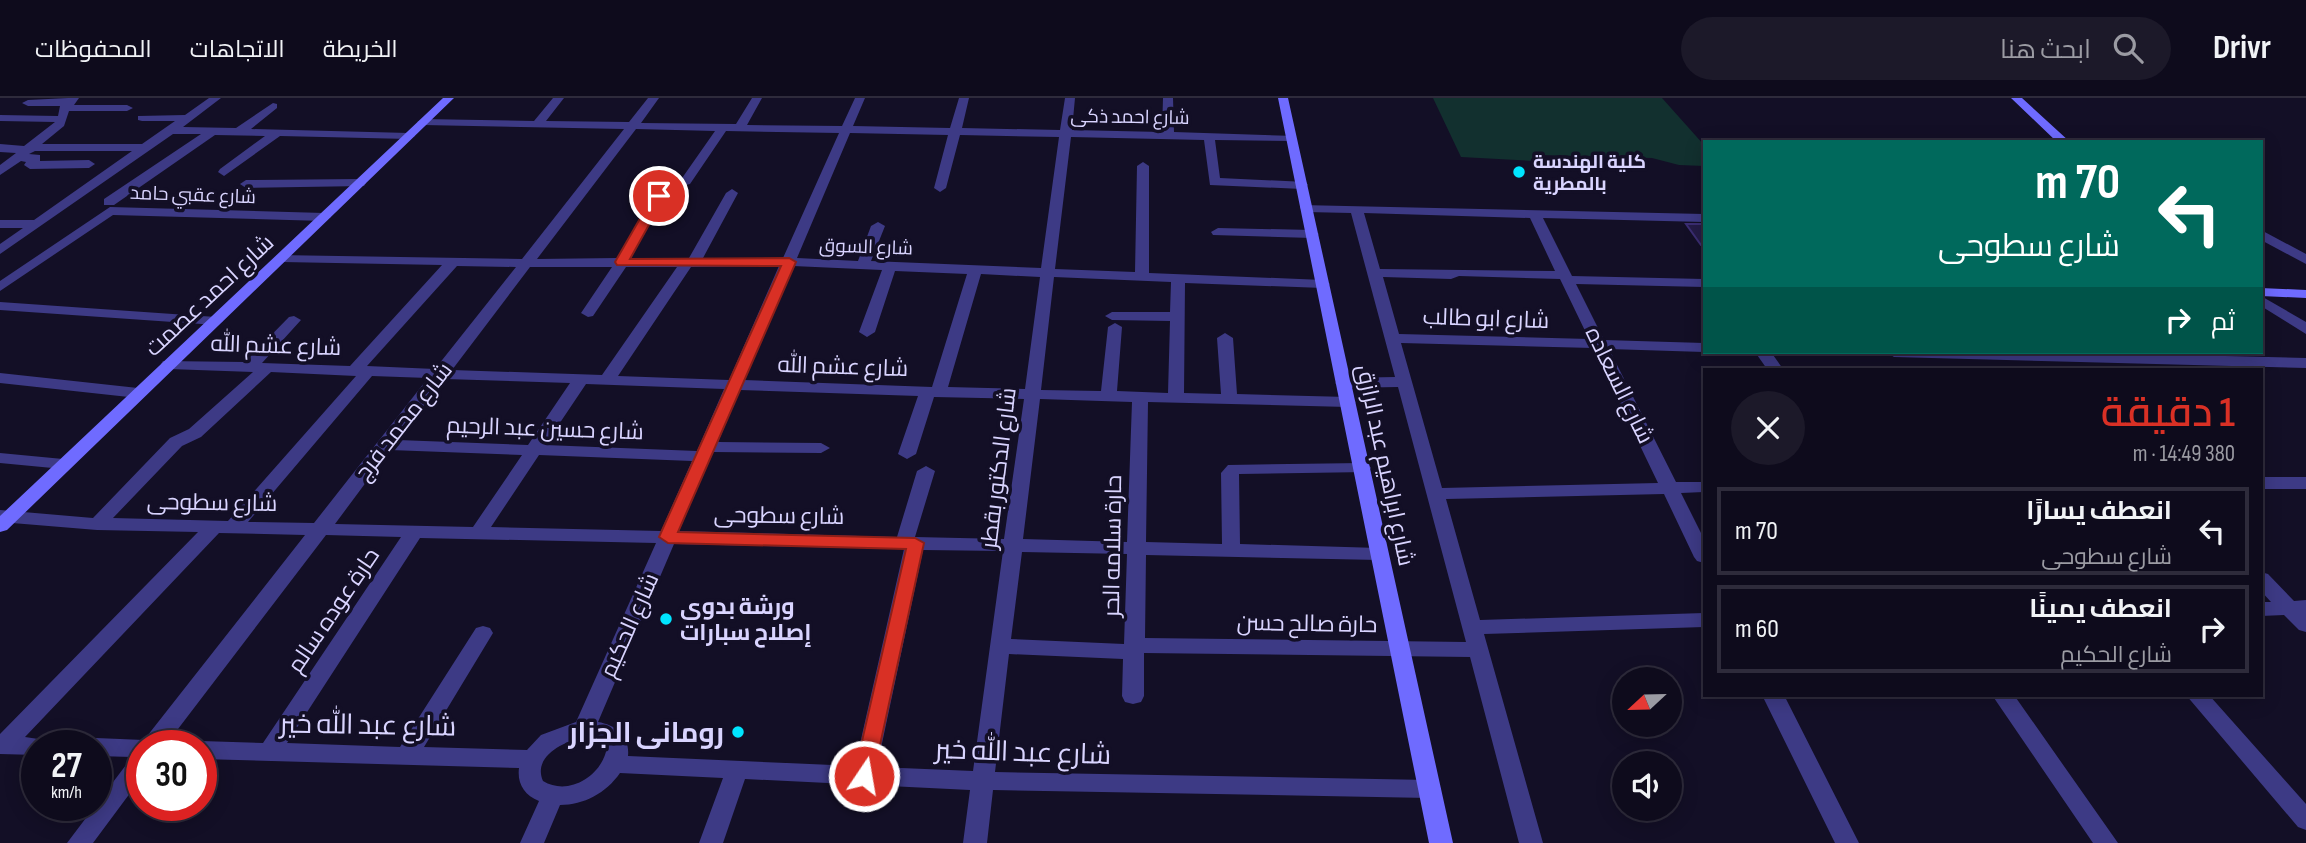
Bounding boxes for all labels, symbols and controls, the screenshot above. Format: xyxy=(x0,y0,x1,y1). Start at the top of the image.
search box xyxy=(1681,17,2171,80)
text: Drivr xyxy=(2213,28,2271,68)
icon: search xyxy=(2109,29,2147,67)
text: المحفوظات xyxy=(35,35,152,64)
text: الاتجاهات xyxy=(190,35,285,64)
text: الخريطة xyxy=(323,35,398,64)
text: ابحث هنا xyxy=(2000,35,2091,66)
street label: شارع احمد ذكى xyxy=(1070,105,1190,131)
place label: كلية الهندسة بالمطرية xyxy=(1533,151,1646,196)
text: 70 m xyxy=(2035,154,2120,213)
marker: كلية الهندسة بالمطرية xyxy=(1511,164,1527,180)
pin xyxy=(629,166,689,226)
icon: left xyxy=(2144,168,2235,259)
icon: arrive xyxy=(640,177,678,215)
street label: شارع عقبي حامد xyxy=(130,182,256,211)
text: شارع سطوحى xyxy=(1938,227,2120,266)
street label: شارع احمد عصمت xyxy=(139,229,281,363)
street label: شارع السوق xyxy=(819,234,913,262)
icon: right xyxy=(2159,301,2197,339)
street label: شارع ابو طالب xyxy=(1422,303,1550,336)
text: ثم xyxy=(2211,307,2235,338)
street label: شارع السعاده xyxy=(1578,322,1659,449)
street label: شارع عشم الله xyxy=(210,328,342,363)
street label: شارع عشم الله xyxy=(777,349,909,384)
street label: شارع محمد فرج xyxy=(349,357,459,487)
street label: شارع ابراهيم عبد الرازق xyxy=(1349,362,1420,569)
street label: شارع الدكتور بقطر xyxy=(975,386,1024,552)
text: 1 دقيقة xyxy=(2101,388,2235,439)
button: close xyxy=(1731,391,1805,465)
street label: شارع حسين عبد الرحيم xyxy=(446,412,644,447)
text: 380 m · 14:49 xyxy=(2133,440,2235,468)
street label: حارة سلامه الحر xyxy=(1098,475,1128,619)
street label: شارع سطوحى xyxy=(146,488,278,519)
text: انعطف يسارًا xyxy=(2026,496,2172,527)
street label: شارع سطوحى xyxy=(713,501,845,532)
icon: left xyxy=(2193,512,2231,550)
text: 70 m xyxy=(1735,516,1778,547)
street label: حارة عوده سالم xyxy=(282,543,387,679)
text: شارع سطوحى xyxy=(2041,543,2172,571)
street label: شارع الحكيم xyxy=(594,569,666,683)
place label: ورشة بدوى إصلاح سبارات xyxy=(680,593,811,648)
text: انعطف يمينًا xyxy=(2029,594,2172,625)
street label: حارة صالح حسن xyxy=(1236,609,1378,640)
icon: right xyxy=(2193,610,2231,648)
marker: ورشة بدوى إصلاح سبارات xyxy=(658,611,674,627)
text: 60 m xyxy=(1735,614,1779,645)
text: شارع الحكيم xyxy=(2060,641,2172,669)
north arrow xyxy=(1612,667,1682,737)
map controls xyxy=(1612,667,1682,821)
street label: شارع عبد الله خير xyxy=(277,704,457,745)
place label: رومانى الجزار xyxy=(567,717,724,750)
marker: رومانى الجزار xyxy=(730,724,746,740)
speed limit sign: 30 xyxy=(126,730,217,821)
street label: شارع عبد الله خير xyxy=(932,730,1112,773)
position arrow xyxy=(827,739,901,813)
text: 27 xyxy=(51,745,82,788)
button: sound xyxy=(1612,751,1682,821)
text: km/h xyxy=(51,782,82,803)

